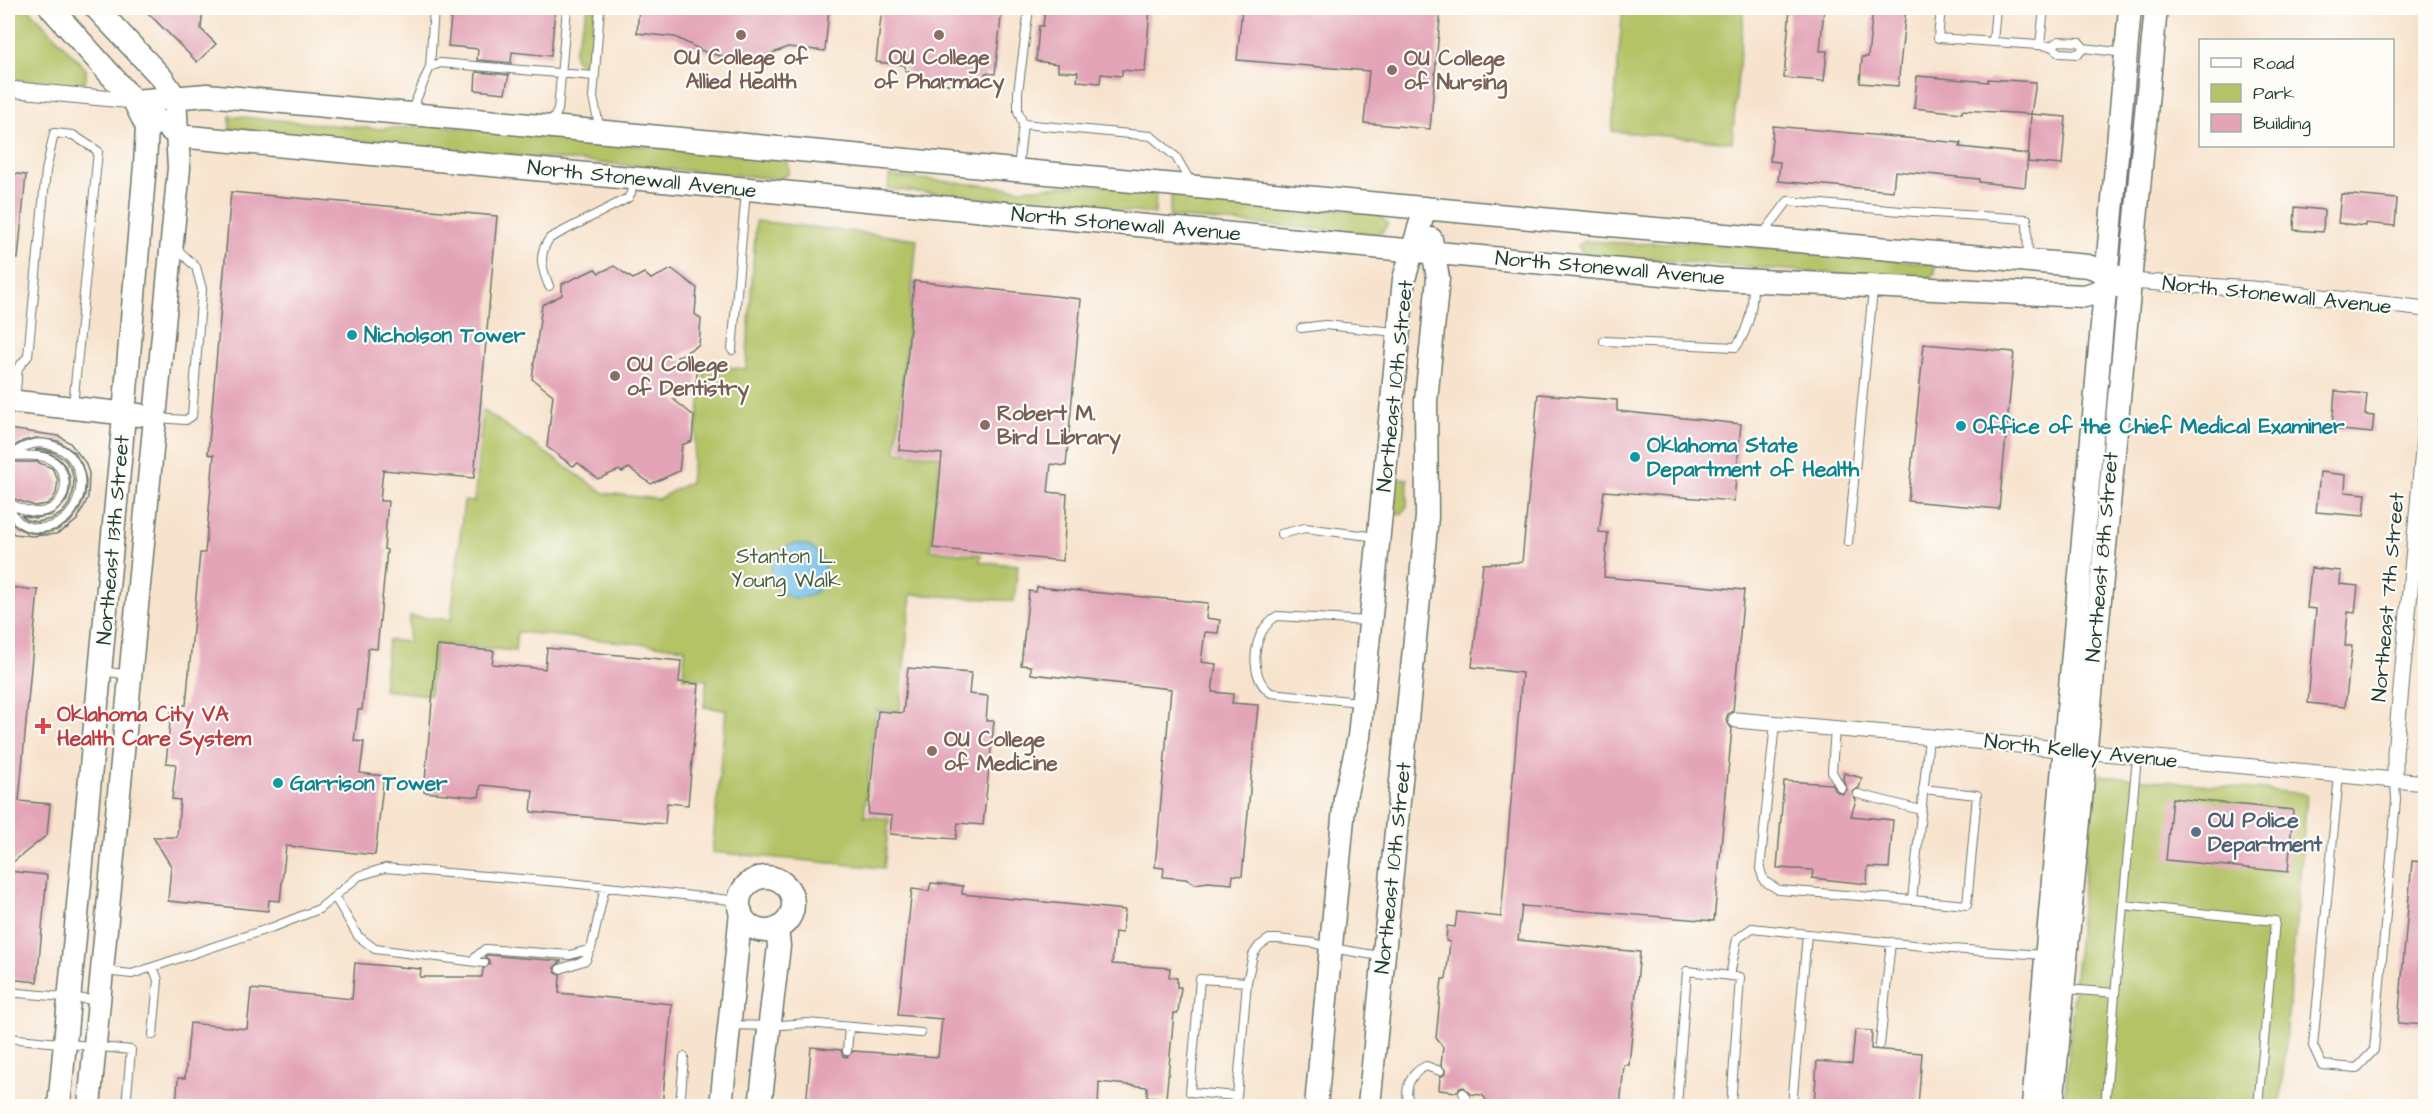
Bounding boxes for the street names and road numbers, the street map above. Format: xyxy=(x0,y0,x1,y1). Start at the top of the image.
street label: North Stonewall Avenue xyxy=(526,153,758,205)
street label: North Stonewall Avenue xyxy=(1010,200,1242,248)
street label: North Stonewall Avenue xyxy=(1494,244,1726,292)
street label: North Stonewall Avenue xyxy=(2161,269,2393,321)
street label: Northeast 10th Street xyxy=(1369,278,1421,493)
street label: Northeast 13th Street xyxy=(89,433,137,646)
street label: Northeast 8th Street xyxy=(2078,450,2126,663)
street label: Northeast 7th Street xyxy=(2364,491,2412,703)
street label: North Kelley Avenue xyxy=(1983,726,2179,778)
street label: Northeast 10th Street xyxy=(1367,760,1419,975)

